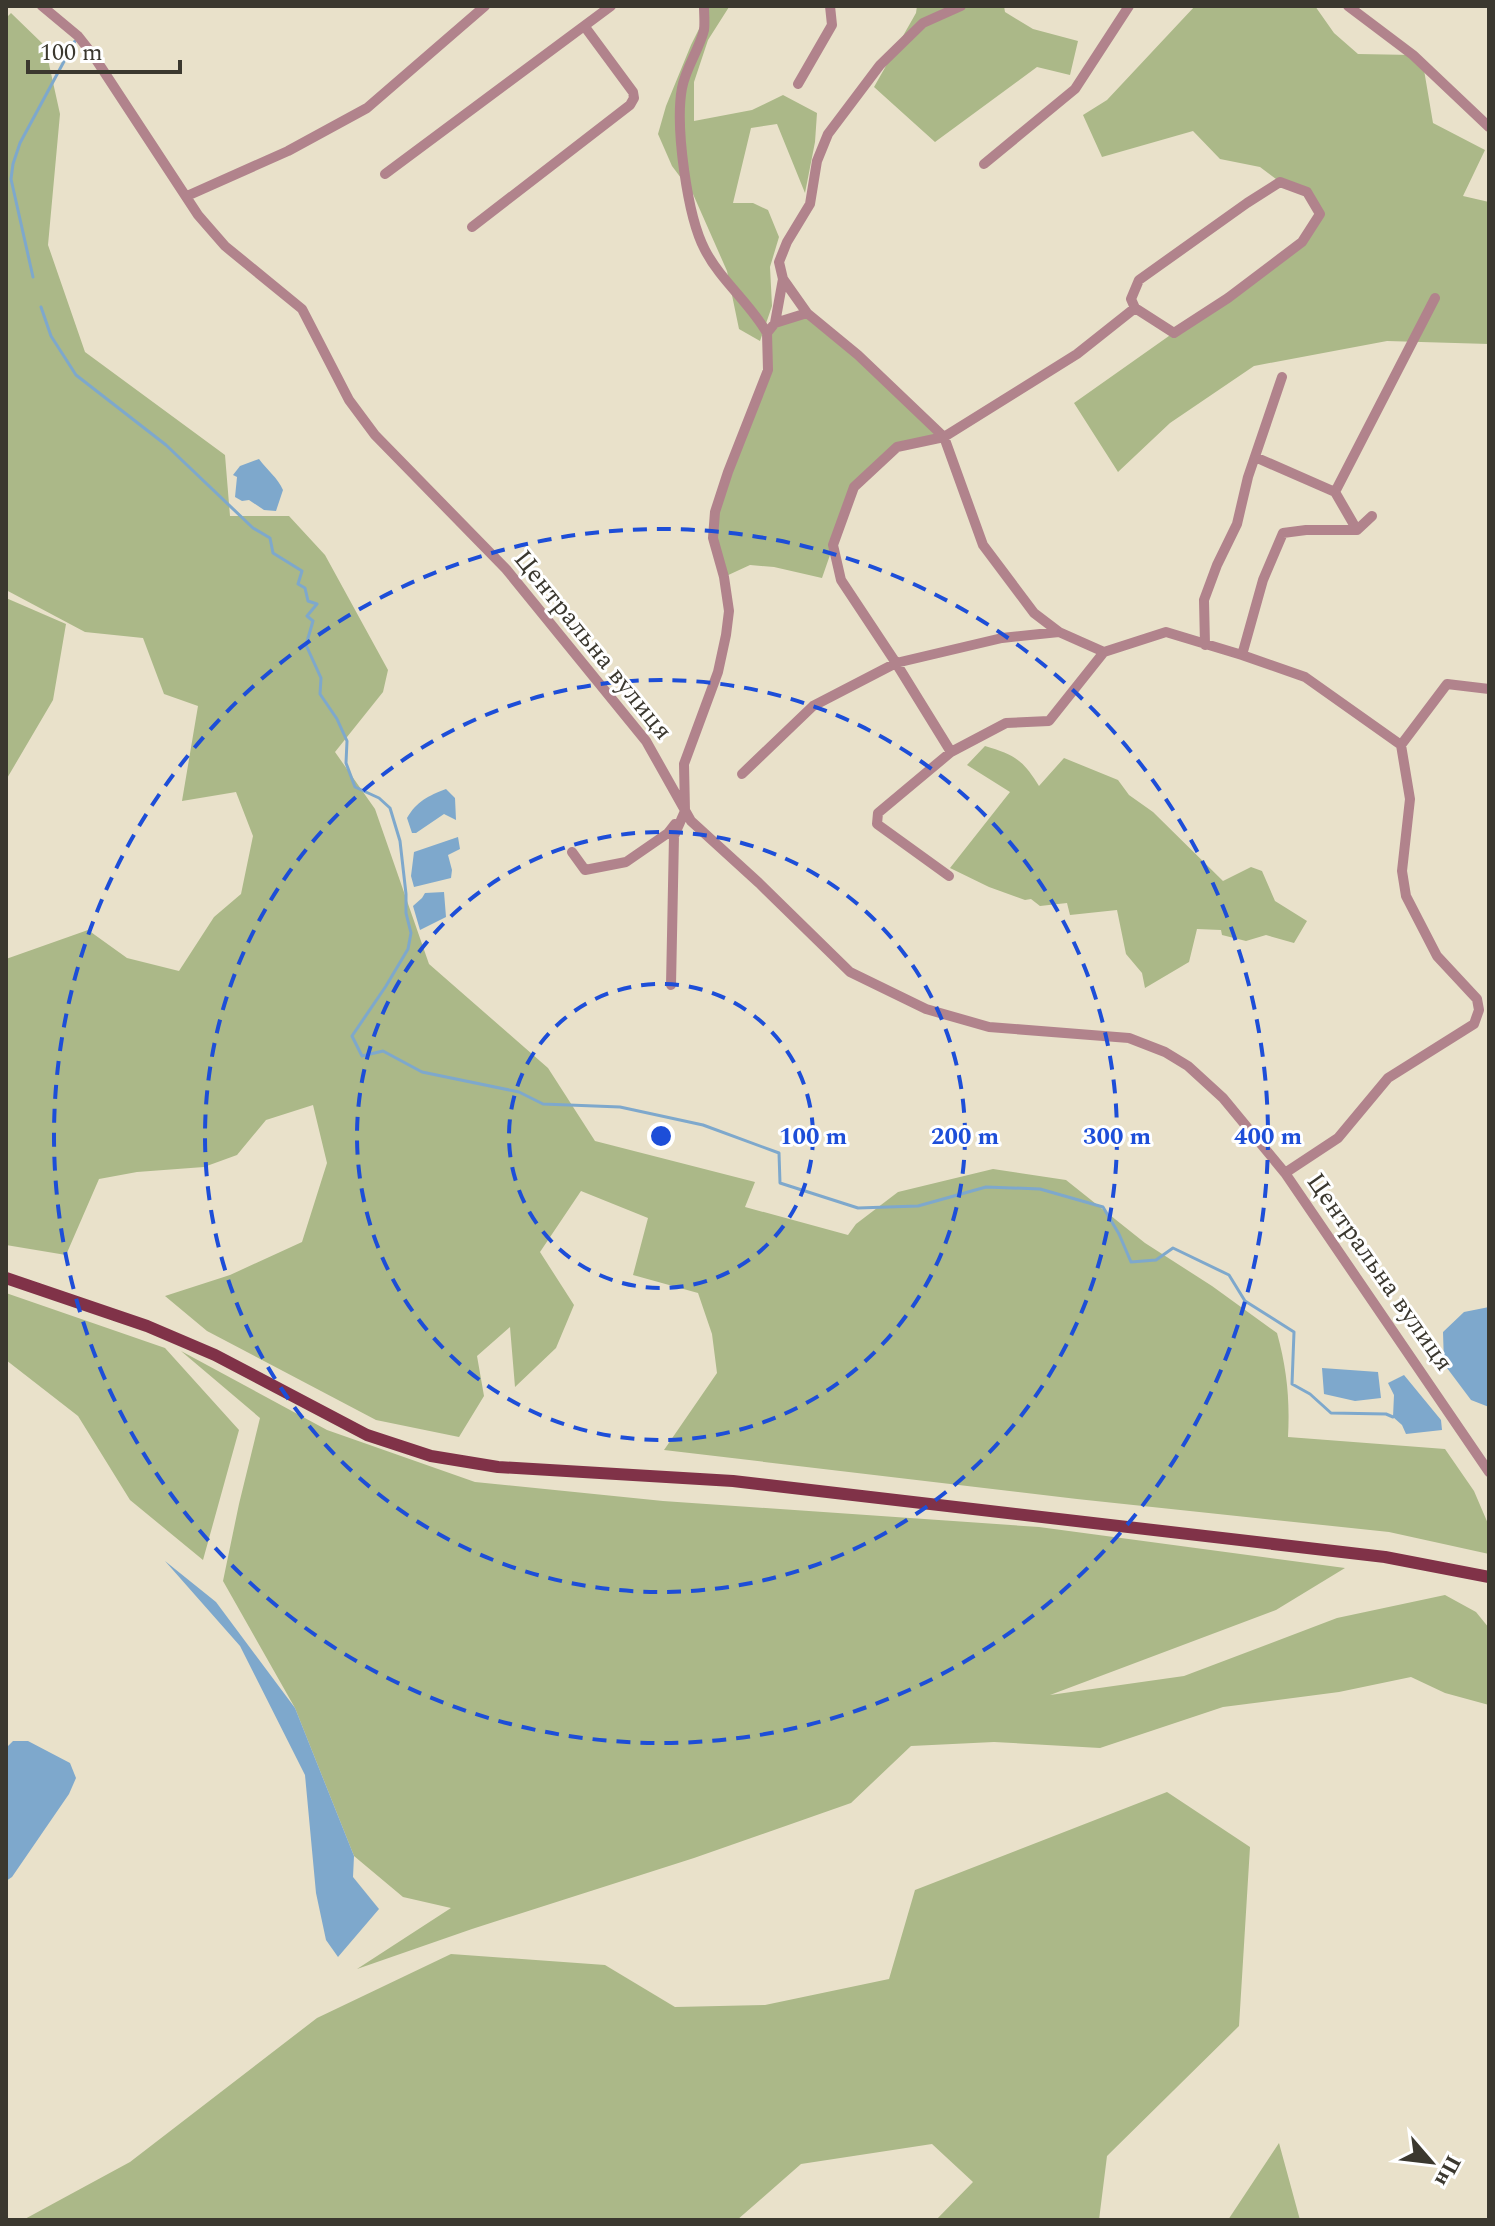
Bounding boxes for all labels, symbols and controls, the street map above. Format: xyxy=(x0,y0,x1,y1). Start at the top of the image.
scale bar xyxy=(28,24,180,74)
text: 100 m xyxy=(40,35,103,71)
street label: Центральна вулиця xyxy=(504,541,682,749)
text: 100 m xyxy=(779,1119,847,1155)
text: 200 m xyxy=(931,1119,999,1155)
text: 300 m xyxy=(1083,1119,1151,1155)
text: 400 m xyxy=(1234,1119,1302,1155)
centre of rings xyxy=(647,1122,675,1150)
street label: Центральна вулиця xyxy=(1296,1164,1464,1380)
north arrow xyxy=(1391,2122,1471,2202)
text: Пн xyxy=(1425,2149,1469,2193)

